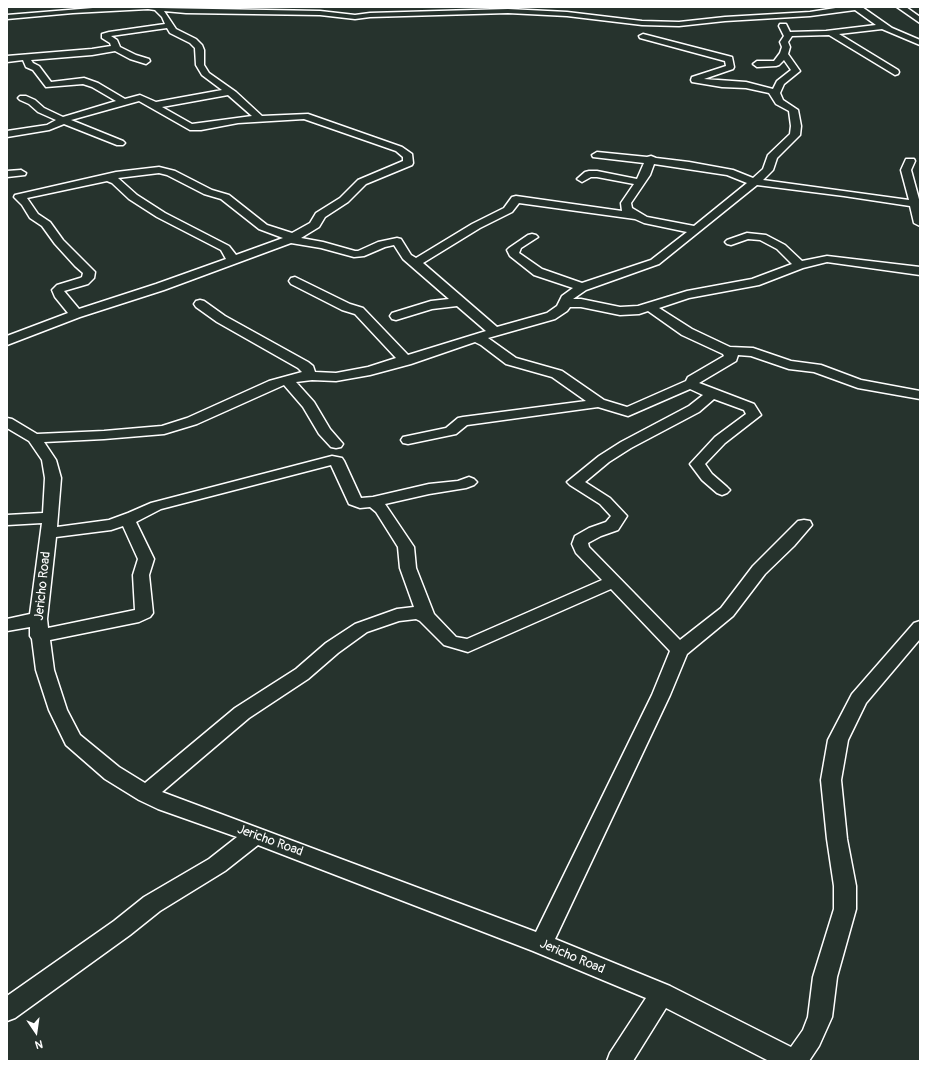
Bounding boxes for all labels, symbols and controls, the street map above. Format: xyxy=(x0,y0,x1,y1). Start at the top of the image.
street label: Jericho Road xyxy=(32,551,54,621)
street label: Jericho Road xyxy=(235,822,305,860)
street label: Jericho Road xyxy=(537,936,607,978)
north arrow xyxy=(16,1012,56,1052)
text: N xyxy=(34,1037,44,1051)

